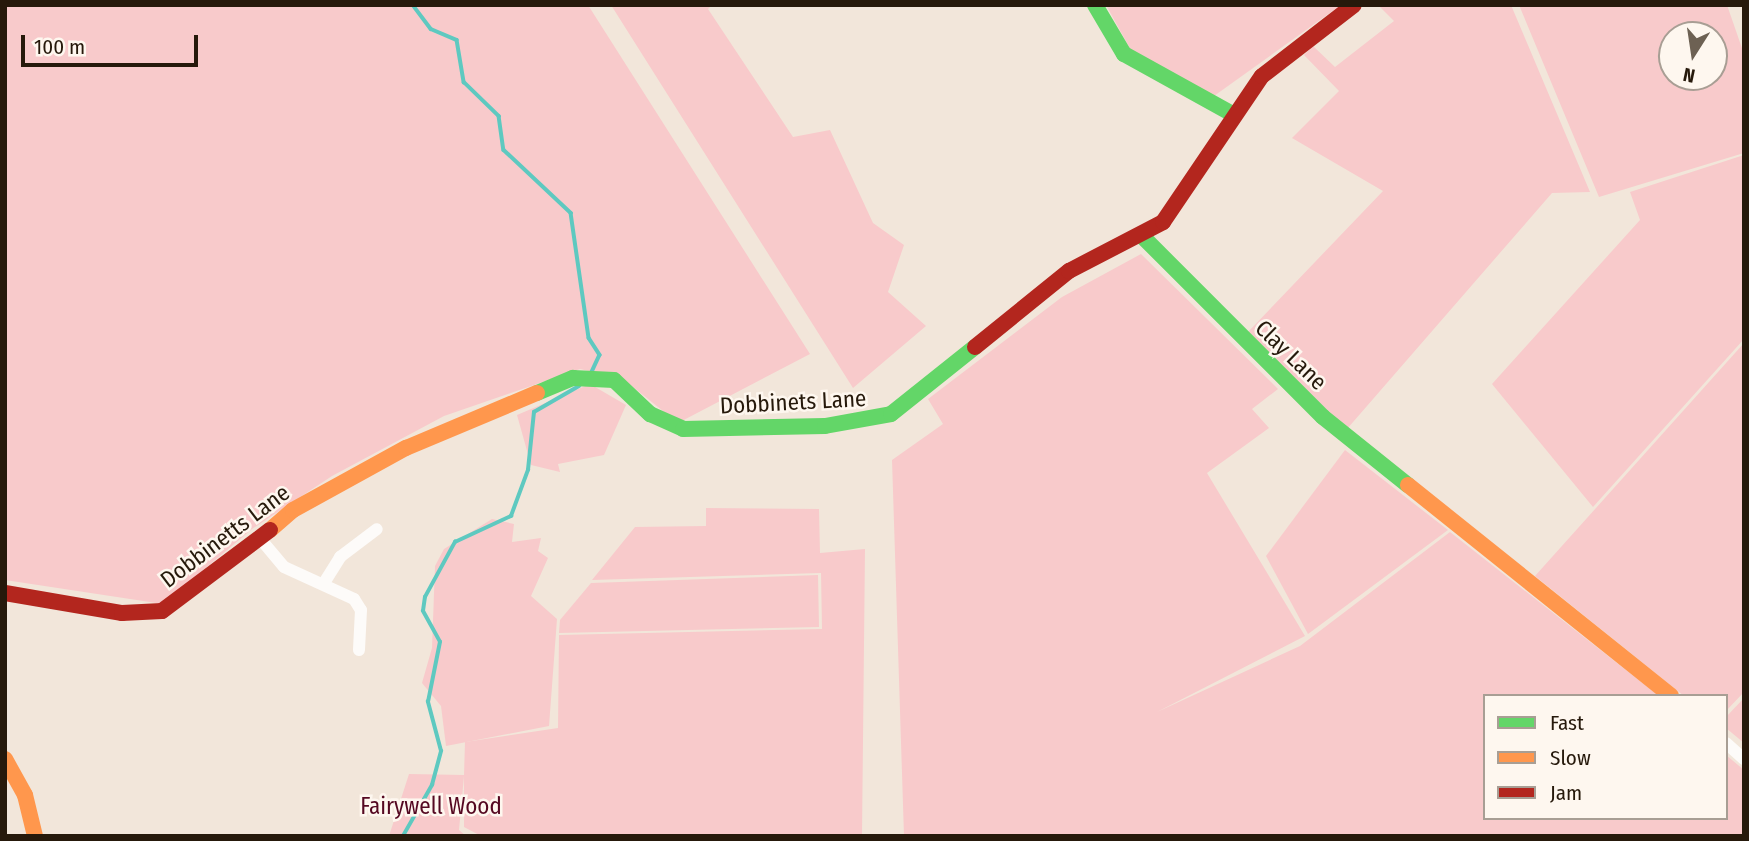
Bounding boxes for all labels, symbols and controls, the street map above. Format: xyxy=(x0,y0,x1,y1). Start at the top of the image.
scale bar xyxy=(24,21,201,65)
north arrow xyxy=(1658,21,1728,91)
text: 100 m xyxy=(34,34,85,60)
text: N xyxy=(1681,63,1697,88)
street label: Clay Lane xyxy=(1249,314,1333,396)
street label: Dobbinets Lane xyxy=(719,384,867,420)
street label: Dobbinetts Lane xyxy=(155,479,295,593)
legend xyxy=(1483,694,1728,820)
text: Fast xyxy=(1550,710,1584,736)
text: Slow xyxy=(1550,745,1591,771)
text: Jam xyxy=(1550,780,1582,806)
park label: Fairywell Wood xyxy=(360,792,502,820)

